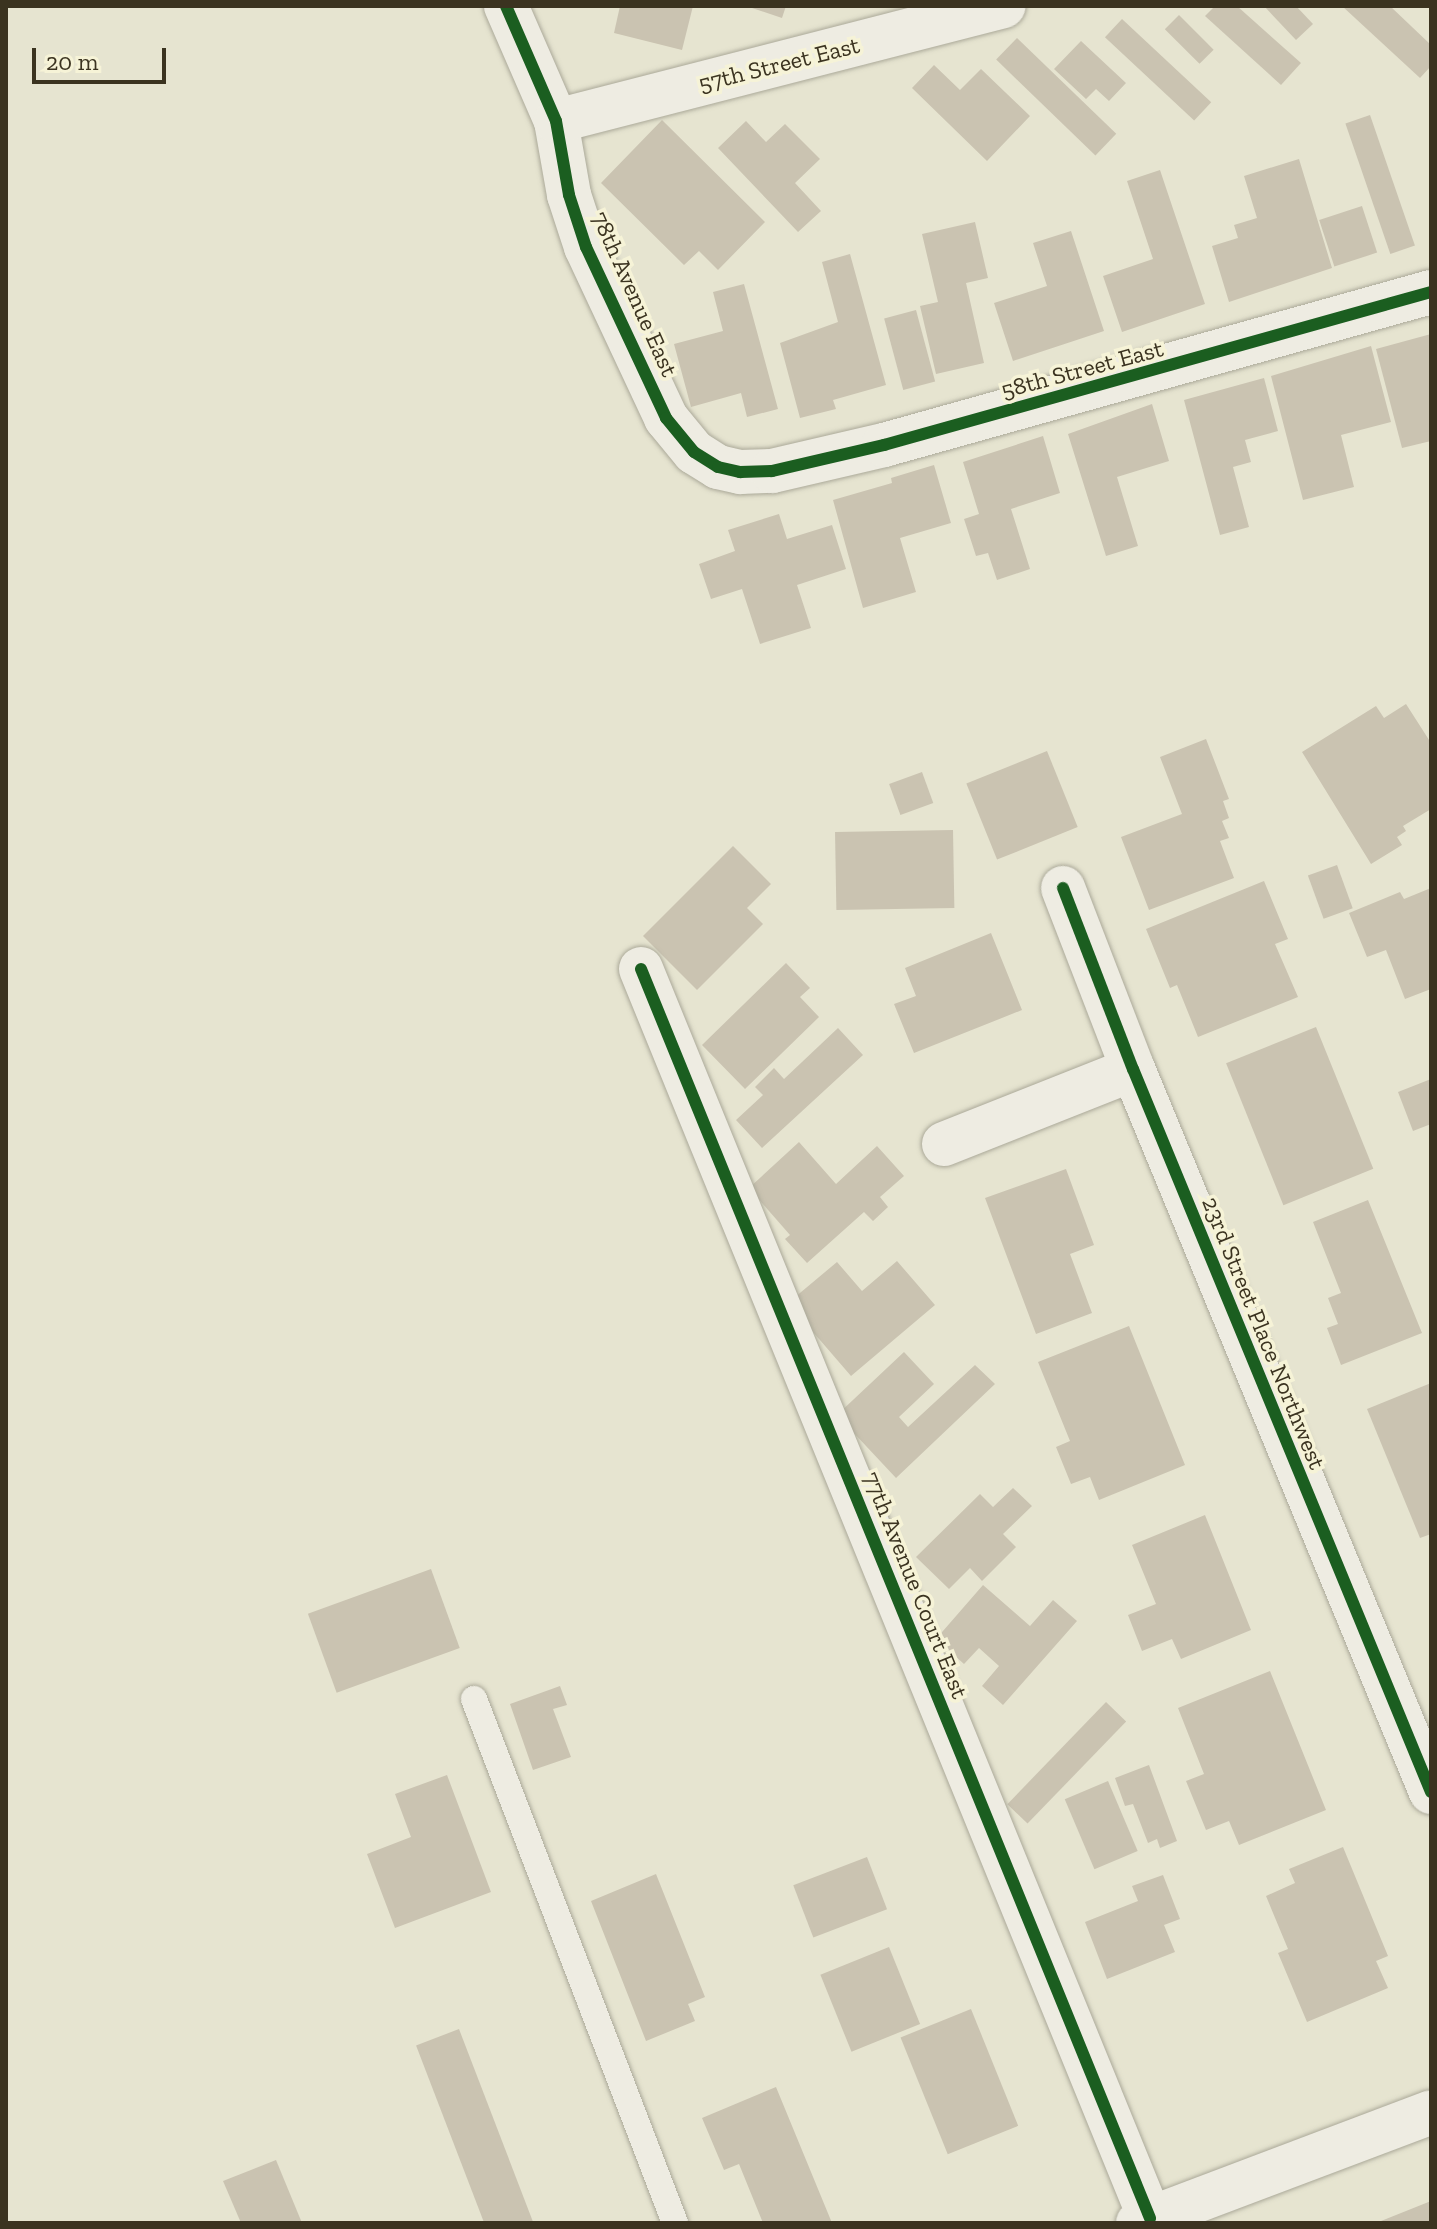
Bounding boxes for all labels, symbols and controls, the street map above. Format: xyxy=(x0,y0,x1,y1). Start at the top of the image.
street label: 57th Street East xyxy=(695,30,863,98)
scale bar xyxy=(36,32,170,82)
text: 20 m xyxy=(46,47,98,76)
street label: 78th Avenue East xyxy=(586,207,684,381)
street label: 58th Street East xyxy=(998,334,1166,404)
street label: 23rd Street Place Northwest xyxy=(1196,1193,1332,1473)
street label: 77th Avenue Court East xyxy=(857,1467,975,1703)

